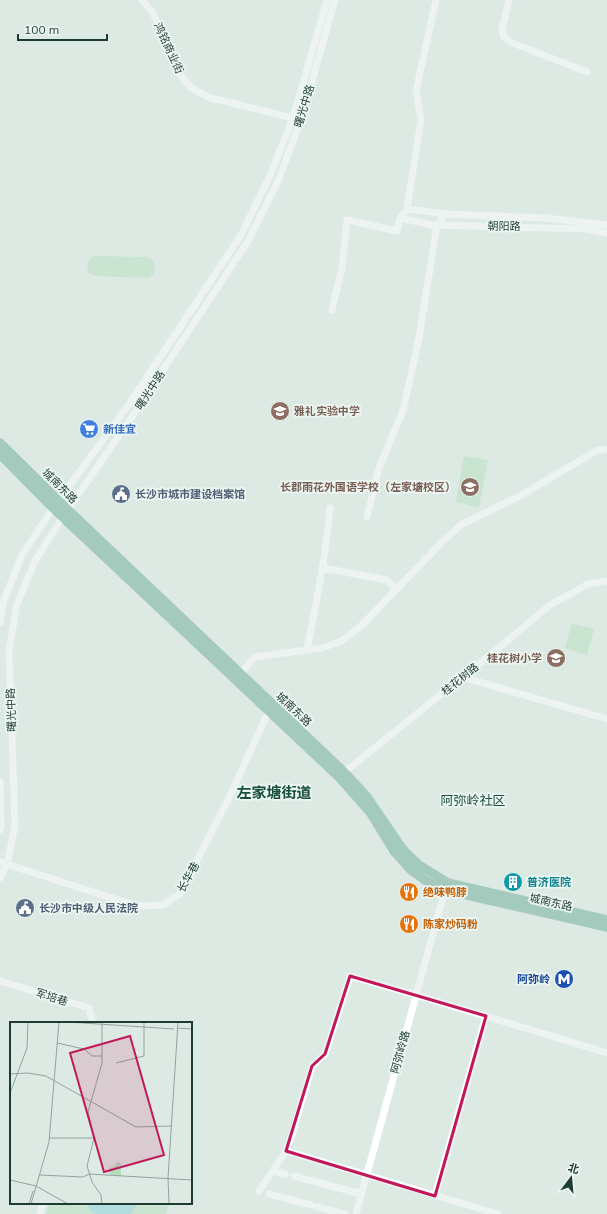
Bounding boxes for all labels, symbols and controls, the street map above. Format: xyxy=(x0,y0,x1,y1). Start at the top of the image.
scale bar xyxy=(18,16,107,42)
street label: 鸿铭商业街 xyxy=(151,20,187,76)
text: 100 m xyxy=(24,22,59,37)
street label: 曙光中路 xyxy=(291,83,317,129)
street label: 朝阳路 xyxy=(487,219,521,233)
street label: 曙光中路 xyxy=(132,368,168,412)
school or university icon: 雅礼实验中学 xyxy=(269,400,291,422)
place label: 雅礼实验中学 xyxy=(294,404,360,418)
supermarket icon: 新佳宜 xyxy=(78,418,100,440)
place label: 新佳宜 xyxy=(103,422,136,436)
street label: 城南东路 xyxy=(39,465,81,507)
school or university icon: 长郡雨花外国语学校（左家塘校区） xyxy=(459,476,481,498)
place label: 长郡雨花外国语学校（左家塘校区） xyxy=(280,480,456,494)
public building icon: 长沙市城市建设档案馆 xyxy=(110,483,132,505)
place label: 长沙市城市建设档案馆 xyxy=(135,487,245,501)
school or university icon: 桂花树小学 xyxy=(545,647,567,669)
place label: 桂花树小学 xyxy=(487,651,542,665)
street label: 桂花树路 xyxy=(438,660,482,698)
street label: 曙光中路 xyxy=(3,688,19,732)
street label: 城南东路 xyxy=(273,689,315,729)
district label: 左家塘街道 xyxy=(236,783,312,802)
district label: 阿弥岭社区 xyxy=(440,792,506,808)
street label: 长华巷 xyxy=(174,859,202,895)
building icon: 普济医院 xyxy=(502,871,524,893)
place label: 普济医院 xyxy=(527,875,571,889)
restaurant icon: 绝味鸭脖 xyxy=(398,881,420,903)
place label: 绝味鸭脖 xyxy=(423,885,467,899)
street label: 城南东路 xyxy=(528,890,574,914)
public building icon: 长沙市中级人民法院 xyxy=(14,897,36,919)
place label: 长沙市中级人民法院 xyxy=(39,901,138,915)
restaurant icon: 陈家炒码粉 xyxy=(398,913,420,935)
place label: 陈家炒码粉 xyxy=(423,917,478,931)
metro station icon: 阿弥岭 xyxy=(553,968,575,990)
place label: 阿弥岭 xyxy=(517,972,551,986)
street label: 军培巷 xyxy=(34,985,70,1009)
inset map xyxy=(10,1022,192,1204)
street label: 阿弥岭路 xyxy=(388,1029,412,1075)
north arrow xyxy=(551,1158,591,1198)
text: 北 xyxy=(567,1160,581,1177)

